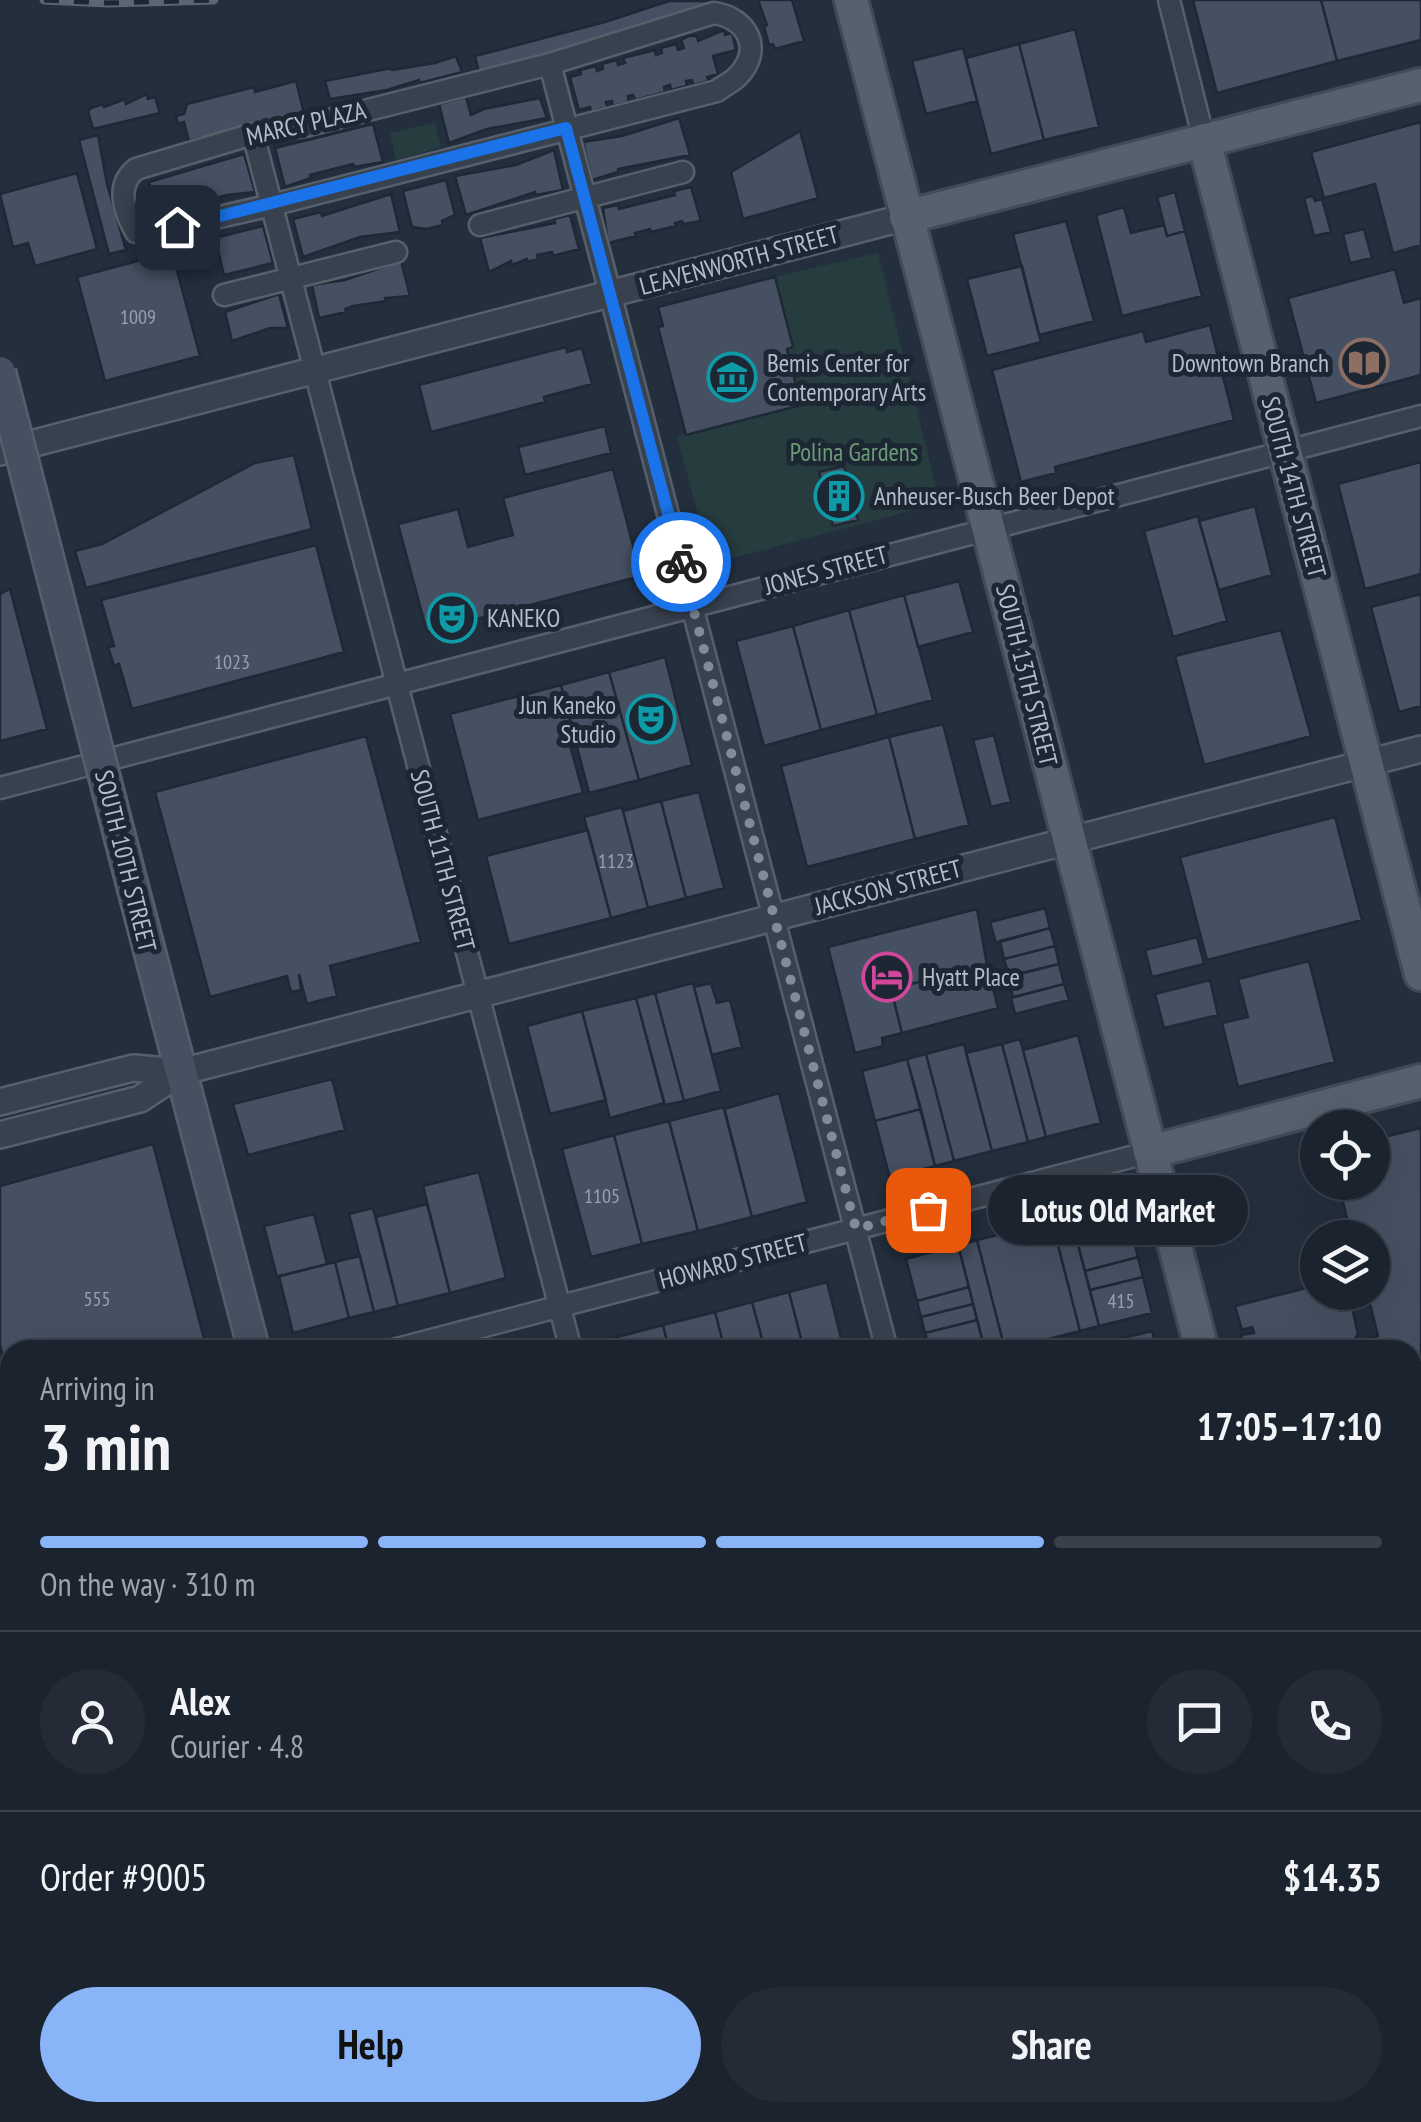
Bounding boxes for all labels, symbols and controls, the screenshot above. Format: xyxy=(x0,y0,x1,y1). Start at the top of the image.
street label: MARCY PLAZA xyxy=(243,94,369,152)
pin xyxy=(135,185,220,270)
icon: home xyxy=(150,200,205,255)
street label: LEAVENWORTH STREET xyxy=(636,218,842,302)
house number: 1009 xyxy=(120,304,156,330)
library icon: Downtown Branch xyxy=(1338,337,1390,389)
place label: Bemis Center for Contemporary Arts xyxy=(767,347,926,408)
place label: Downtown Branch xyxy=(1172,347,1329,379)
museum icon: Bemis Center for Contemporary Arts xyxy=(706,351,758,403)
street label: SOUTH 14TH STREET xyxy=(1254,393,1334,581)
park label: Polina Gardens xyxy=(790,436,918,468)
building icon: Anheuser-Busch Beer Depot xyxy=(813,470,865,522)
place label: Anheuser-Busch Beer Depot xyxy=(874,480,1115,512)
courier xyxy=(631,512,731,612)
icon: bike xyxy=(654,535,709,590)
street label: JONES STREET xyxy=(760,538,891,602)
street label: SOUTH 13TH STREET xyxy=(989,581,1065,769)
theatre icon: KANEKO xyxy=(426,592,478,644)
place label: KANEKO xyxy=(487,602,560,634)
house number: 1023 xyxy=(214,649,250,675)
place label: Jun Kaneko Studio xyxy=(518,689,616,750)
theatre icon: Jun Kaneko Studio xyxy=(625,693,677,745)
street label: SOUTH 11TH STREET xyxy=(403,766,483,954)
street label: SOUTH 10TH STREET xyxy=(88,767,164,955)
house number: 1123 xyxy=(598,848,634,874)
street label: JACKSON STREET xyxy=(810,852,965,922)
hotel icon: Hyatt Place xyxy=(861,951,913,1003)
place label: Hyatt Place xyxy=(922,961,1020,993)
map controls xyxy=(1300,1110,1390,1310)
button: locate xyxy=(1300,1110,1390,1200)
pin xyxy=(886,1168,971,1253)
callout: Lotus Old Market xyxy=(988,1175,1248,1245)
house number: 1105 xyxy=(584,1183,620,1209)
icon: bag xyxy=(901,1183,956,1238)
text: Lotus Old Market xyxy=(1021,1189,1215,1231)
button: layers xyxy=(1300,1220,1390,1310)
street label: HOWARD STREET xyxy=(656,1226,810,1296)
house number: 555 xyxy=(84,1286,111,1312)
house number: 415 xyxy=(1108,1288,1135,1314)
text: Arriving in xyxy=(40,1367,155,1409)
text: 17:05–17:10 xyxy=(1197,1401,1382,1450)
text: 3 min xyxy=(40,1404,171,1488)
text: On the way · 310 m xyxy=(40,1563,255,1605)
button: person xyxy=(40,1669,145,1774)
button: chat xyxy=(1147,1669,1252,1774)
button: phone xyxy=(1277,1669,1382,1774)
text: Alex xyxy=(170,1676,231,1725)
text: Courier · 4.8 xyxy=(170,1725,304,1767)
text: Order #9005 xyxy=(40,1852,207,1901)
text: $14.35 xyxy=(1283,1852,1382,1901)
button: Help xyxy=(40,1987,701,2102)
button: Share xyxy=(721,1987,1382,2102)

